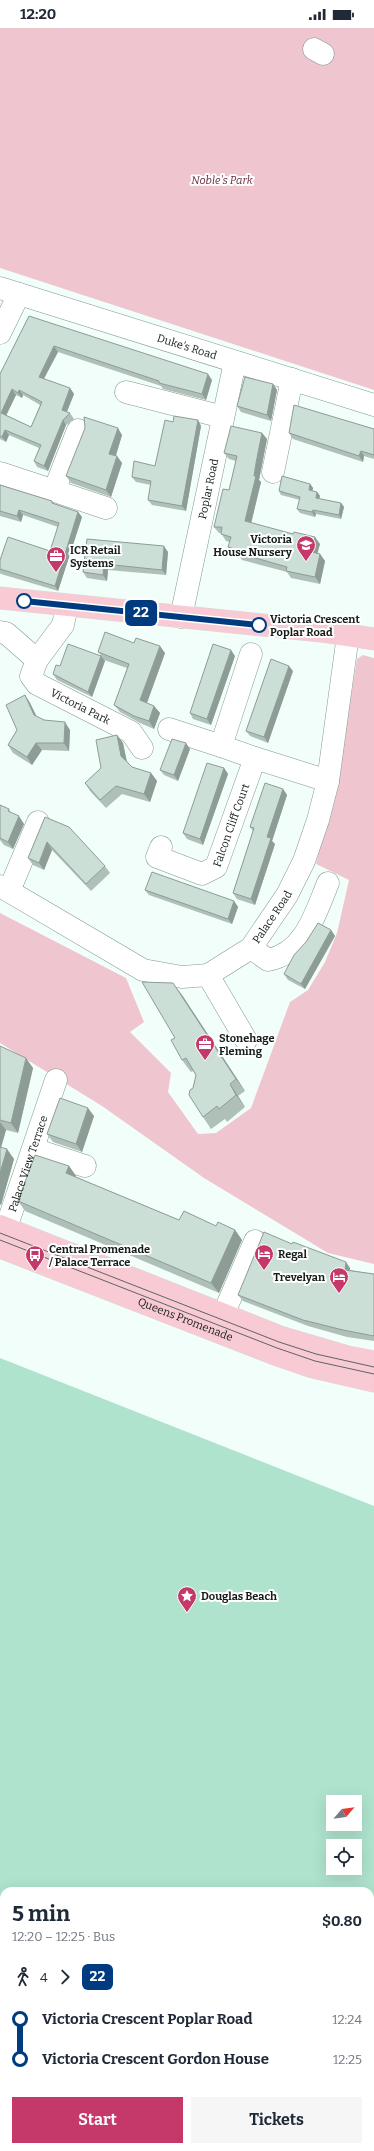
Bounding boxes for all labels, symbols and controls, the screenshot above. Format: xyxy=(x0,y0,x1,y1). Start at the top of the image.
text: 12:20 xyxy=(20,5,56,23)
park label: Noble's Park xyxy=(191,174,254,187)
street label: Duke's Road xyxy=(155,332,219,363)
street label: Poplar Road xyxy=(196,457,221,520)
place label: Victoria House Nursery xyxy=(213,533,293,559)
school or university icon: Victoria House Nursery xyxy=(295,534,317,562)
place label: ICR Retail Systems xyxy=(70,544,121,570)
office icon: ICR Retail Systems xyxy=(45,545,67,573)
unlabelled marker xyxy=(16,593,32,609)
line badge: 22 xyxy=(123,600,159,626)
text: 22 xyxy=(133,604,149,621)
place label: Victoria Crescent Poplar Road xyxy=(270,613,360,639)
marker: Victoria Crescent Poplar Road xyxy=(251,617,267,633)
street label: Victoria Park xyxy=(48,686,113,728)
street label: Falcon Cliff Court xyxy=(211,782,252,869)
street label: Palace Road xyxy=(250,888,295,946)
place label: Stonehage Fleming xyxy=(219,1032,274,1058)
office icon: Stonehage Fleming xyxy=(194,1033,216,1061)
street label: Palace View Terrace xyxy=(6,1114,51,1214)
place label: Central Promenade / Palace Terrace xyxy=(48,1243,150,1269)
hotel icon: Regal xyxy=(253,1243,275,1271)
bus stop icon: Central Promenade / Palace Terrace xyxy=(24,1244,46,1272)
place label: Regal xyxy=(278,1248,308,1261)
hotel icon: Trevelyan xyxy=(328,1266,350,1294)
place label: Trevelyan xyxy=(273,1271,325,1284)
street label: Queens Promenade xyxy=(136,1295,235,1344)
place icon: Douglas Beach xyxy=(176,1585,198,1613)
place label: Douglas Beach xyxy=(201,1590,277,1603)
north arrow xyxy=(326,1795,362,1831)
map controls xyxy=(326,1795,362,1875)
button: locate xyxy=(326,1839,362,1875)
text: 5 min xyxy=(12,1900,70,1927)
text: $0.80 xyxy=(322,1912,362,1930)
text: 12:20 – 12:25 · Bus xyxy=(12,1929,115,1944)
icon: walk xyxy=(12,1966,34,1988)
icon: forward xyxy=(54,1966,76,1988)
text: 22 xyxy=(90,1968,105,1985)
text: 4 xyxy=(40,1970,48,1985)
text: Victoria Crescent Poplar Road xyxy=(42,2010,253,2028)
text: 12:24 xyxy=(332,2012,362,2027)
text: Victoria Crescent Gordon House xyxy=(42,2050,269,2068)
text: 12:25 xyxy=(333,2052,362,2067)
button: Start xyxy=(12,2097,183,2143)
button: Tickets xyxy=(191,2097,362,2143)

